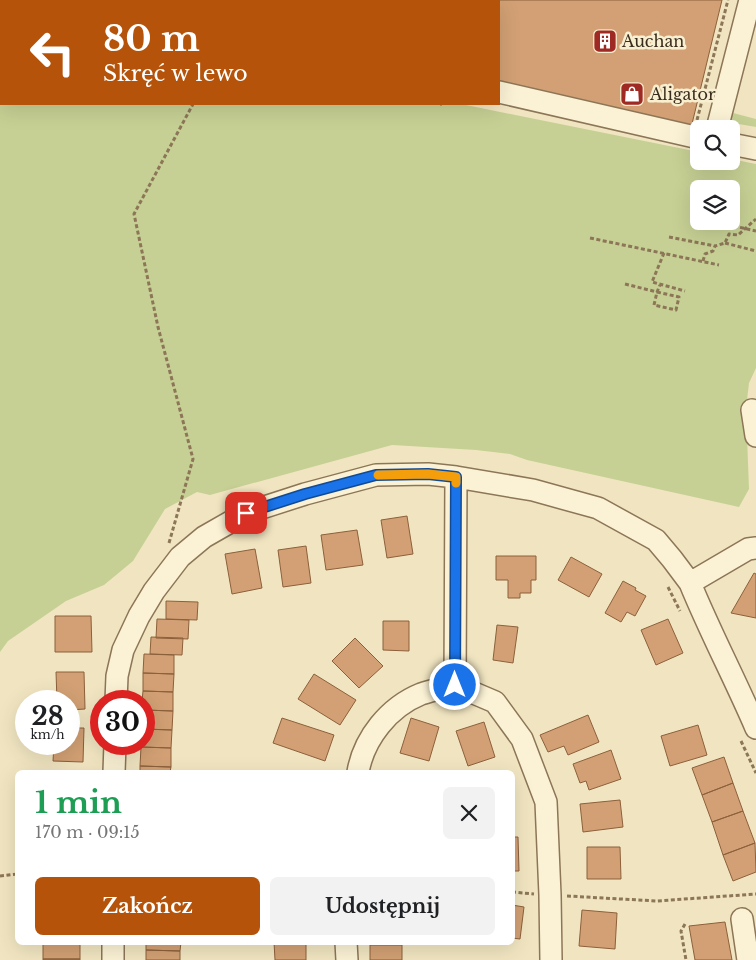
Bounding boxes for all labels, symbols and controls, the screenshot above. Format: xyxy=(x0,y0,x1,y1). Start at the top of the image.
text: 80 m xyxy=(103,17,200,60)
icon: left xyxy=(20,20,85,85)
building icon: Auchan xyxy=(592,28,618,54)
place label: Auchan xyxy=(621,31,684,51)
text: Skręć w lewo xyxy=(103,60,248,87)
shop icon: Aligator xyxy=(619,81,645,107)
place label: Aligator xyxy=(649,84,716,104)
map controls xyxy=(690,120,740,230)
button: search xyxy=(690,120,740,170)
button: layers xyxy=(690,180,740,230)
pin xyxy=(225,492,267,534)
icon: arrive xyxy=(232,499,260,527)
position arrow xyxy=(428,658,480,710)
speed limit sign: 30 xyxy=(90,690,155,755)
text: 28 xyxy=(31,701,64,732)
text: km/h xyxy=(30,727,65,742)
text: 1 min xyxy=(35,784,122,821)
button: close xyxy=(443,787,495,839)
text: 170 m · 09:15 xyxy=(35,822,140,842)
button: Zakończ xyxy=(35,877,260,935)
button: Udostępnij xyxy=(270,877,495,935)

